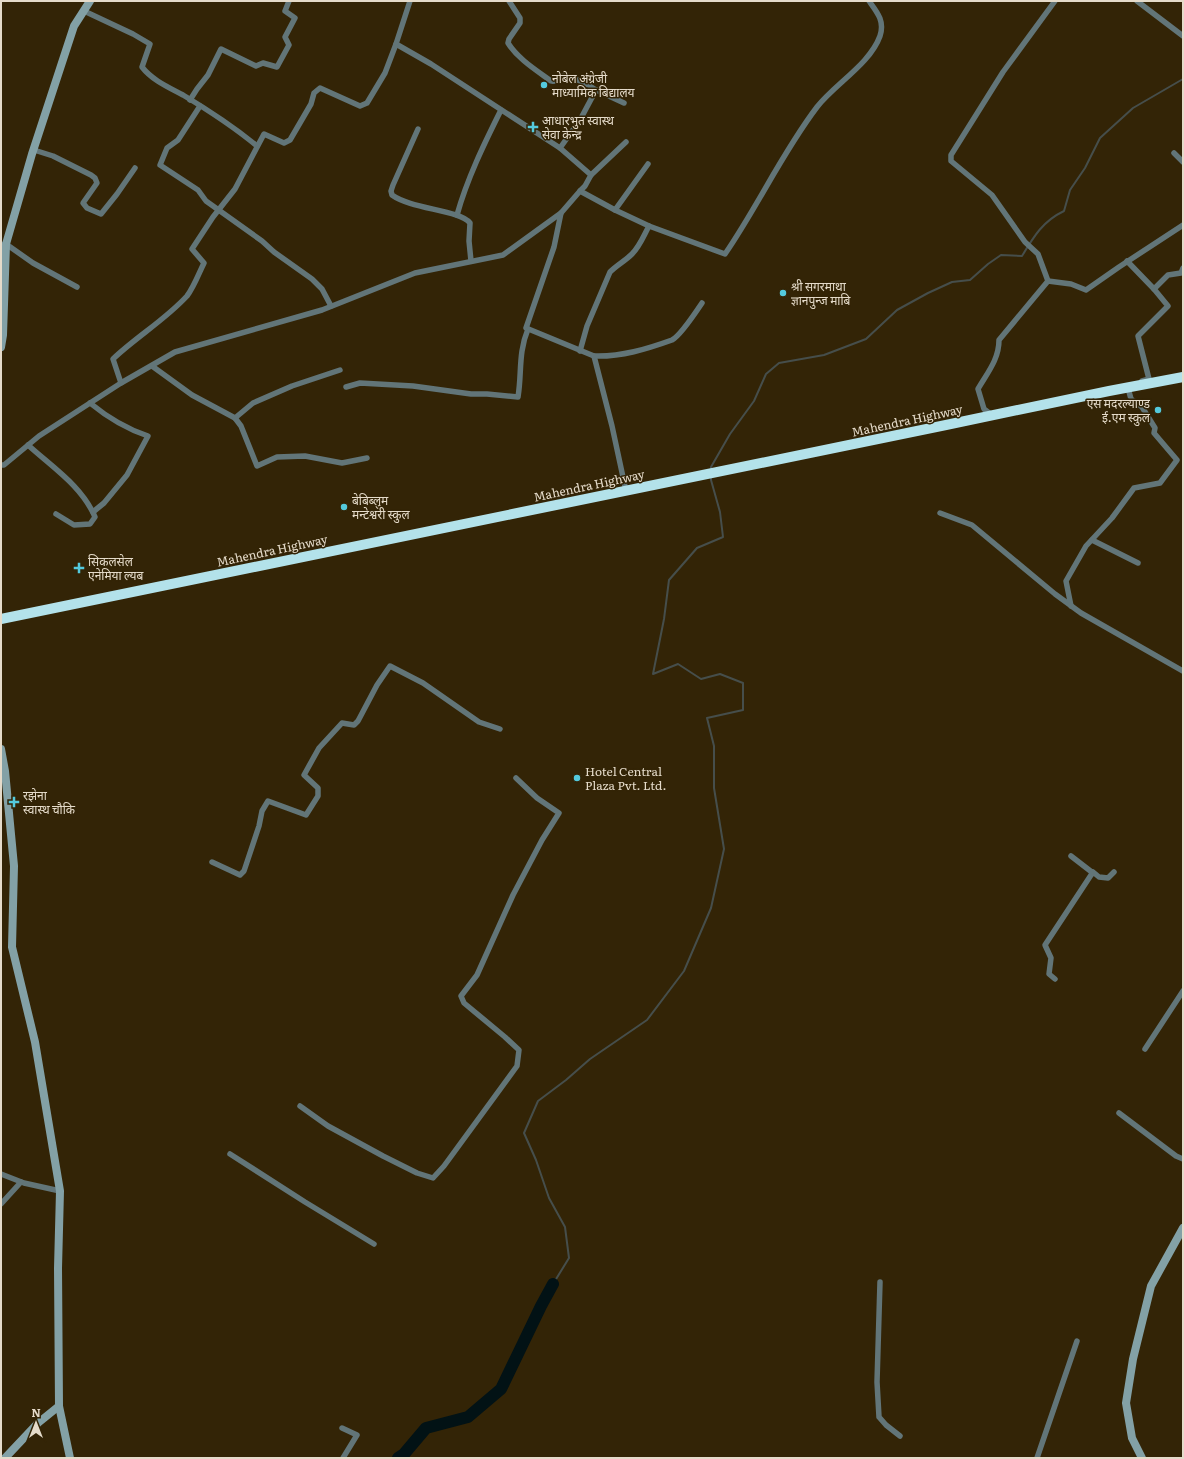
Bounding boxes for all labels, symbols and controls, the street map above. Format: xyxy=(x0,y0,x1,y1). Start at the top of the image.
place label: नोबेल अंग्रेजी माध्यामिक बिद्यालय xyxy=(552,69,636,101)
marker: नोबेल अंग्रेजी माध्यामिक बिद्यालय xyxy=(539,80,549,90)
place label: आधारभुत स्वास्थ सेवा केन्द्र xyxy=(542,111,614,143)
marker: आधारभुत स्वास्थ सेवा केन्द्र xyxy=(527,121,539,133)
place label: श्री सगरमाथा ज्ञानपुन्ज माबि xyxy=(791,277,852,309)
marker: श्री सगरमाथा ज्ञानपुन्ज माबि xyxy=(778,288,788,298)
place label: एस मदरल्याण्ड ई.एम स्कुल xyxy=(1087,394,1151,426)
street label: Mahendra Highway xyxy=(850,399,964,441)
marker: एस मदरल्याण्ड ई.एम स्कुल xyxy=(1153,405,1163,415)
street label: Mahendra Highway xyxy=(532,464,646,506)
place label: बेबिब्लुम मन्टेश्वरी स्कुल xyxy=(352,491,411,523)
marker: बेबिब्लुम मन्टेश्वरी स्कुल xyxy=(339,502,349,512)
street label: Mahendra Highway xyxy=(215,529,329,571)
place label: सिकलसेल एनेमिया ल्यब xyxy=(88,552,144,584)
marker: सिकलसेल एनेमिया ल्यब xyxy=(73,562,85,574)
place label: Hotel Central Plaza Pvt. Ltd. xyxy=(585,762,666,794)
marker: Hotel Central Plaza Pvt. Ltd. xyxy=(572,773,582,783)
place label: रझेना स्वास्थ चौकि xyxy=(23,786,76,818)
marker: रझेना स्वास्थ चौकि xyxy=(8,796,20,808)
north arrow xyxy=(16,1403,56,1443)
text: N xyxy=(31,1404,41,1420)

